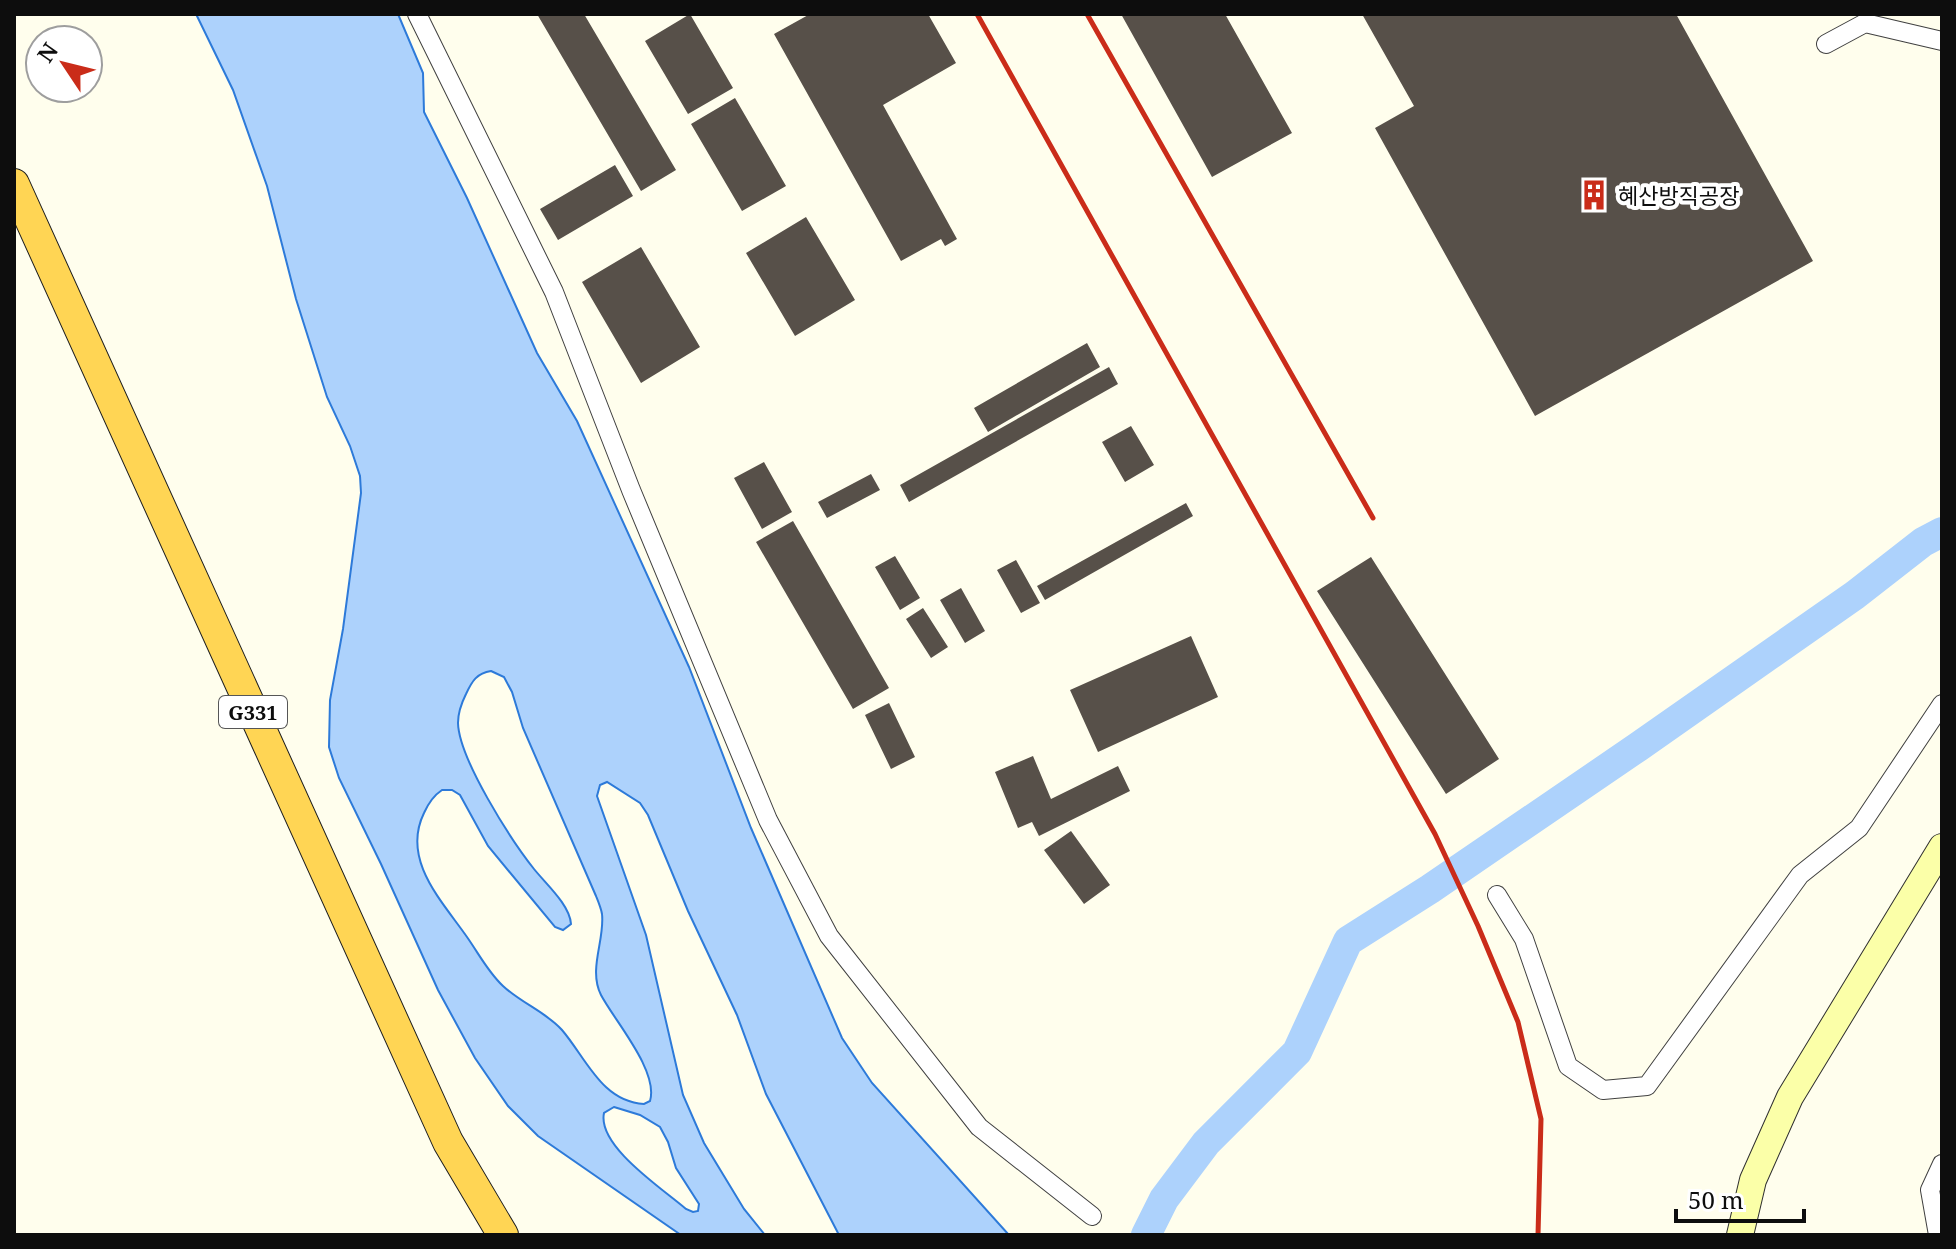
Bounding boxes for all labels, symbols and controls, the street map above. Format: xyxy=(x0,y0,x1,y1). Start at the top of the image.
north arrow xyxy=(24,24,104,104)
text: N xyxy=(30,36,64,68)
building icon: 혜산방직공장 xyxy=(1577,178,1611,212)
place label: 혜산방직공장 xyxy=(1618,180,1739,210)
road number: G331 xyxy=(219,696,287,728)
scale bar xyxy=(1676,1173,1804,1223)
text: 50 m xyxy=(1688,1183,1744,1216)

